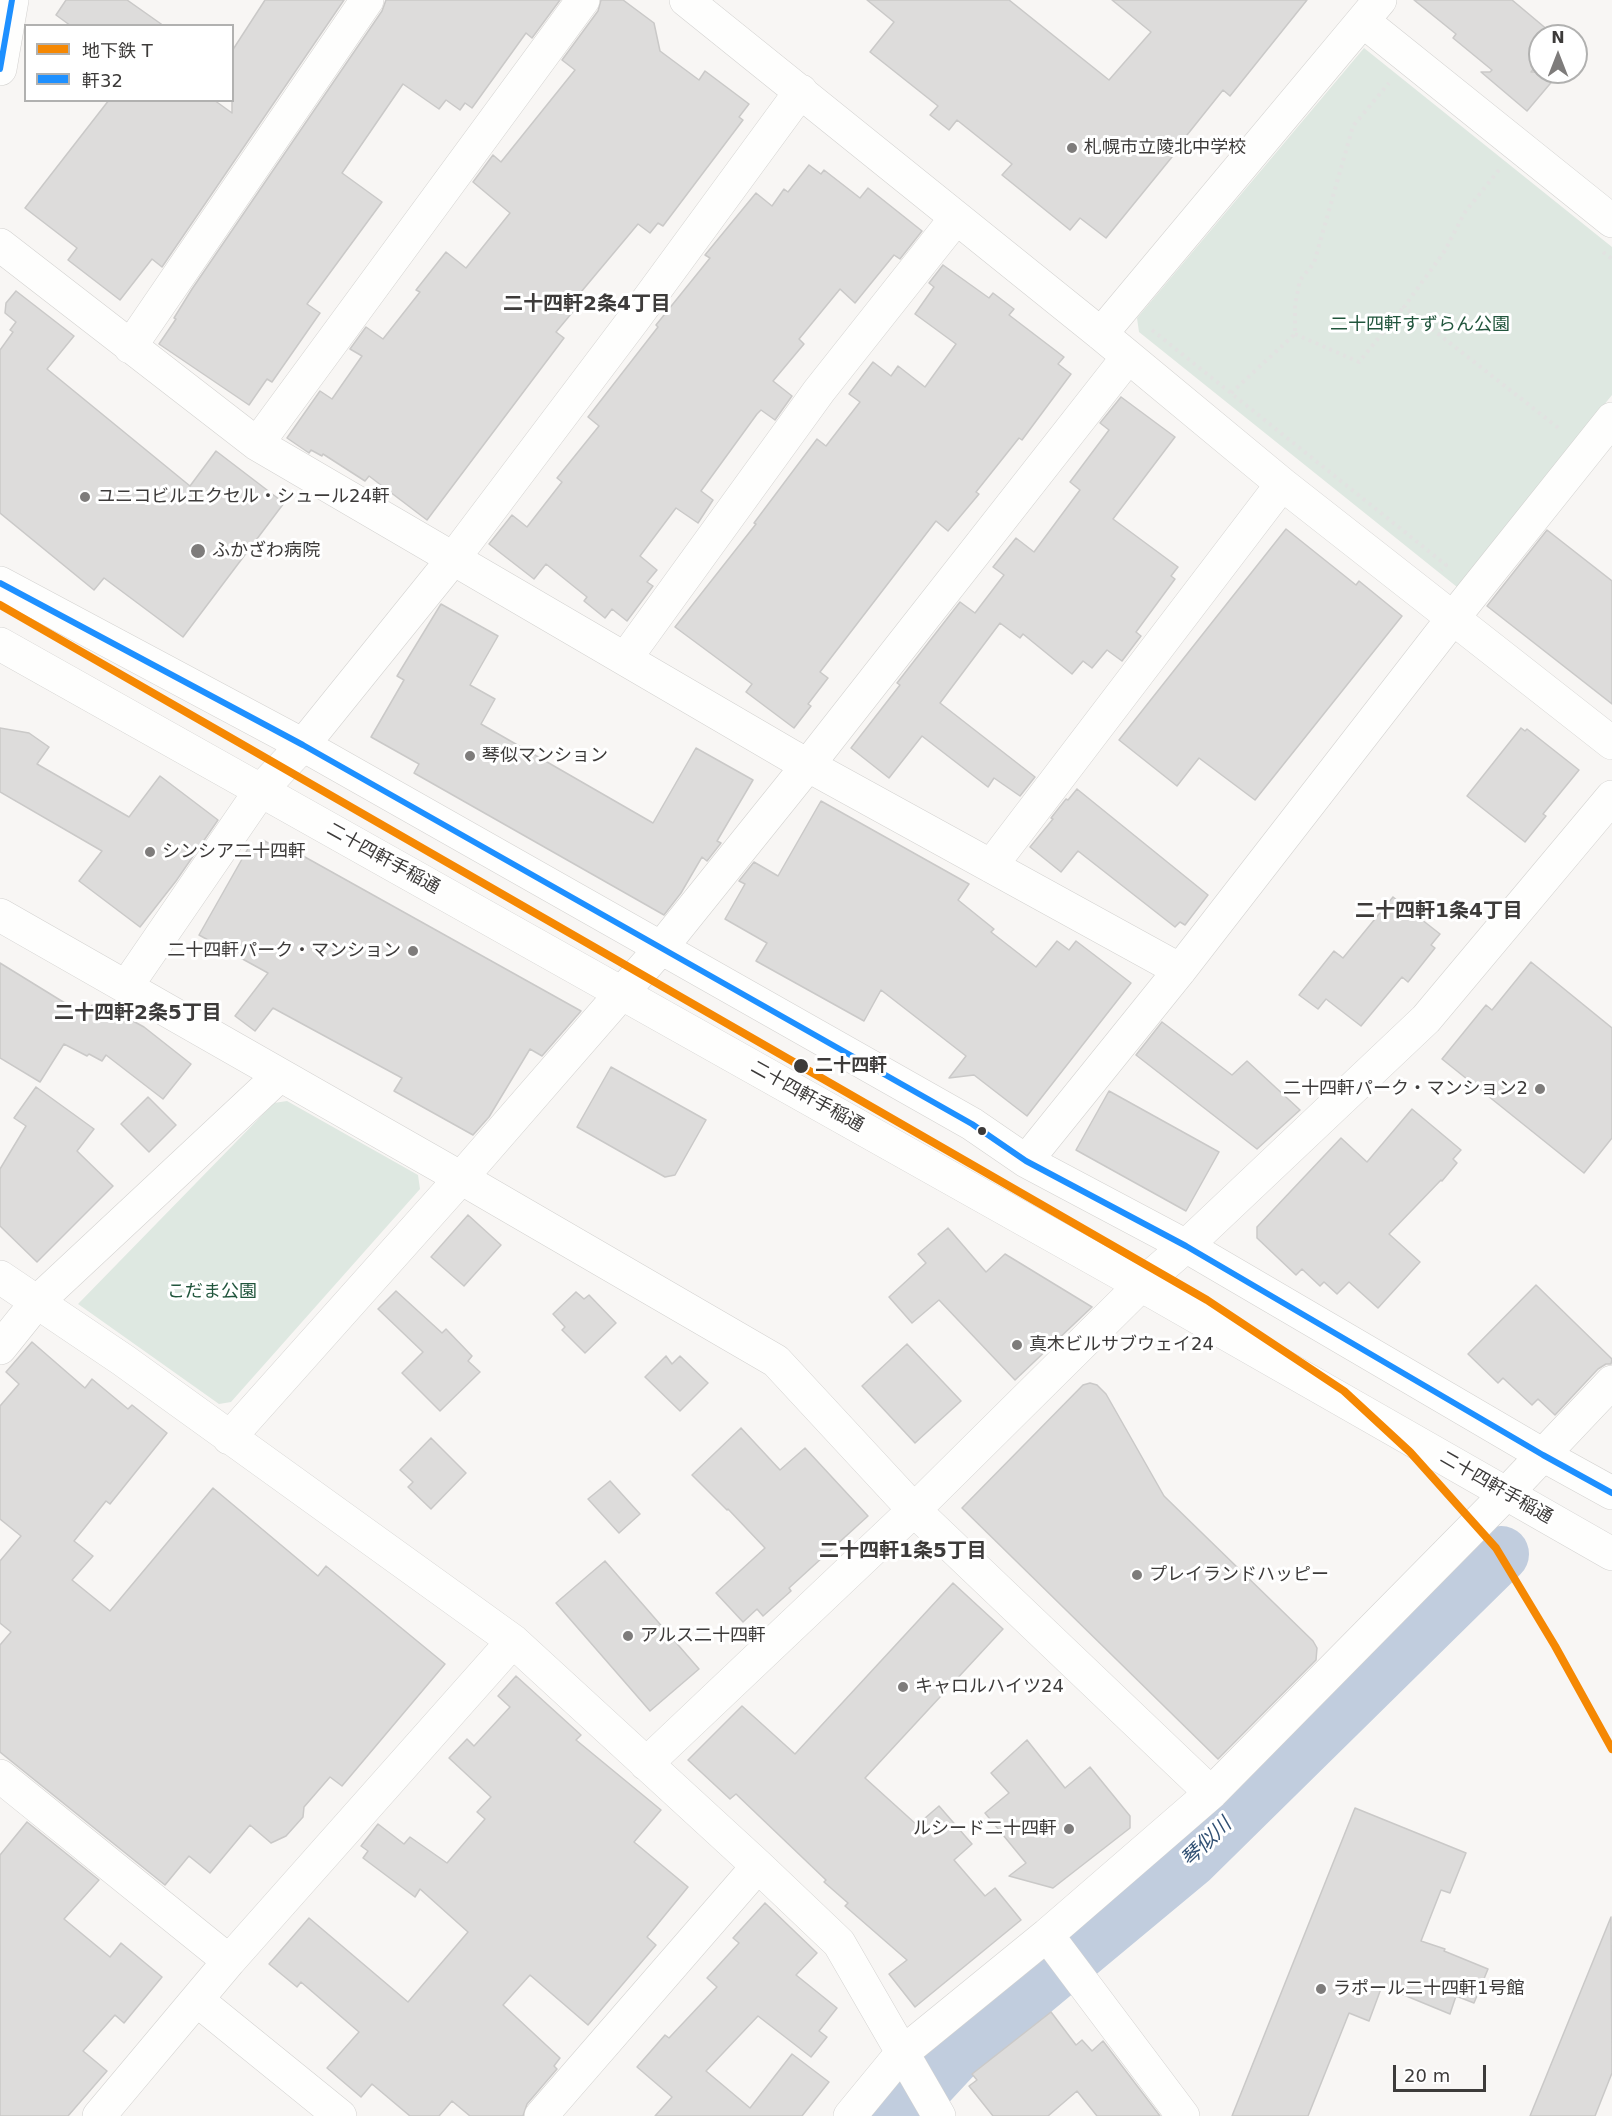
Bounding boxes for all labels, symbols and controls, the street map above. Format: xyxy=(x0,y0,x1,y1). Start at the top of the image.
legend xyxy=(24,24,234,102)
north arrow xyxy=(1528,24,1588,84)
text: N xyxy=(1551,28,1565,47)
text: 地下鉄 T xyxy=(82,40,153,61)
text: 軒32 xyxy=(82,70,123,91)
place label: 札幌市立陵北中学校 xyxy=(1084,137,1246,159)
marker: 札幌市立陵北中学校 xyxy=(1065,141,1079,155)
district label: 二十四軒2条4丁目 xyxy=(503,293,671,317)
park label: 二十四軒すずらん公園 xyxy=(1330,314,1510,336)
place label: ユニコビルエクセル・シュール24軒 xyxy=(97,486,390,508)
marker: ユニコビルエクセル・シュール24軒 xyxy=(78,490,92,504)
place label: ふかざわ病院 xyxy=(212,540,320,562)
marker: ふかざわ病院 xyxy=(189,542,207,560)
place label: 琴似マンション xyxy=(482,745,608,767)
marker: 琴似マンション xyxy=(463,749,477,763)
street label: 二十四軒手稲通 xyxy=(323,819,443,899)
place label: シンシア二十四軒 xyxy=(162,841,306,863)
marker: シンシア二十四軒 xyxy=(143,845,157,859)
district label: 二十四軒1条4丁目 xyxy=(1355,900,1523,924)
place label: 二十四軒パーク・マンション xyxy=(167,940,401,962)
marker: 二十四軒パーク・マンション xyxy=(406,944,420,958)
district label: 二十四軒2条5丁目 xyxy=(54,1002,222,1026)
place label: 二十四軒 xyxy=(815,1055,887,1077)
street label: 二十四軒手稲通 xyxy=(747,1057,867,1137)
marker: 二十四軒 xyxy=(792,1057,810,1075)
place label: 二十四軒パーク・マンション2 xyxy=(1283,1078,1528,1100)
marker: 二十四軒パーク・マンション2 xyxy=(1533,1082,1547,1096)
unlabelled marker xyxy=(976,1125,988,1137)
park label: こだま公園 xyxy=(167,1281,257,1303)
place label: 真木ビルサブウェイ24 xyxy=(1029,1334,1214,1356)
marker: 真木ビルサブウェイ24 xyxy=(1010,1338,1024,1352)
street label: 二十四軒手稲通 xyxy=(1436,1447,1556,1529)
district label: 二十四軒1条5丁目 xyxy=(819,1540,987,1564)
place label: プレイランドハッピー xyxy=(1149,1564,1329,1586)
marker: プレイランドハッピー xyxy=(1130,1568,1144,1582)
place label: アルス二十四軒 xyxy=(640,1625,766,1647)
marker: アルス二十四軒 xyxy=(621,1629,635,1643)
place label: キャロルハイツ24 xyxy=(915,1676,1064,1698)
marker: キャロルハイツ24 xyxy=(896,1680,910,1694)
water label: 琴似川 xyxy=(1177,1814,1237,1872)
place label: ルシード二十四軒 xyxy=(913,1818,1057,1840)
marker: ルシード二十四軒 xyxy=(1062,1822,1076,1836)
place label: ラポール二十四軒1号館 xyxy=(1333,1978,1524,2000)
marker: ラポール二十四軒1号館 xyxy=(1314,1982,1328,1996)
scale bar xyxy=(1396,2053,1489,2091)
text: 20 m xyxy=(1404,2065,1450,2086)

